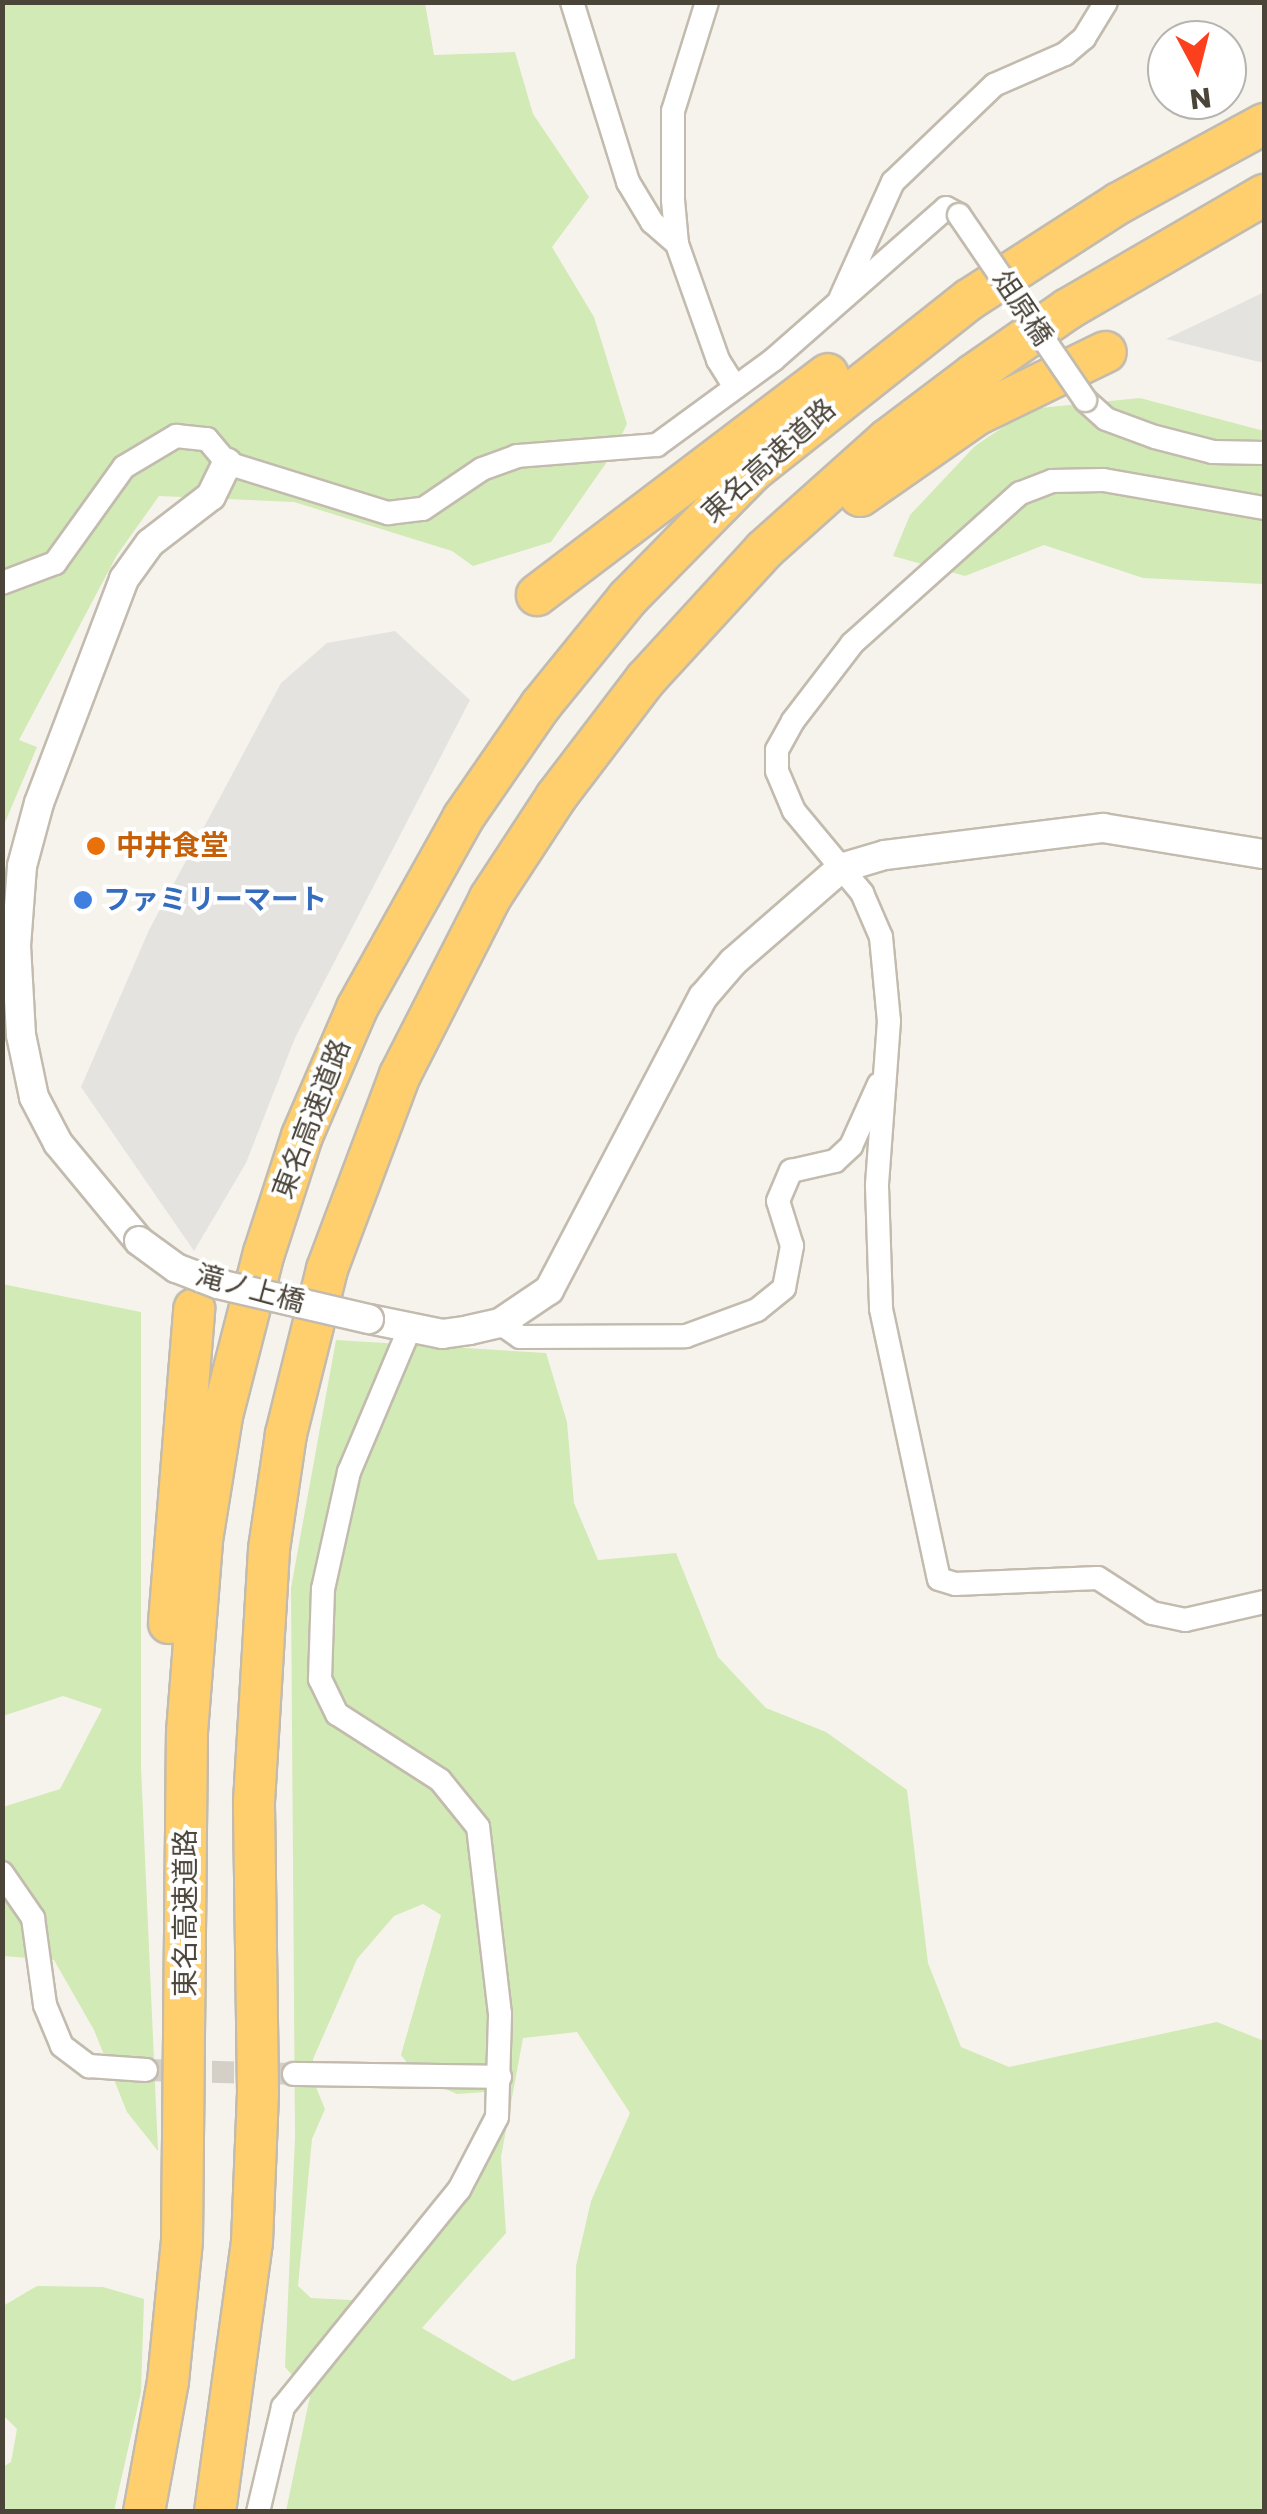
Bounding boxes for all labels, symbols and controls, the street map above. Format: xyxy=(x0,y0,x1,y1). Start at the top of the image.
north arrow xyxy=(1147,20,1247,120)
text: N xyxy=(1188,78,1213,119)
street label: 俎原橋 xyxy=(985,264,1059,352)
street label: 東名高速道路 xyxy=(695,392,843,530)
place label: 中井食堂 xyxy=(116,829,228,863)
marker: 中井食堂 xyxy=(85,835,107,857)
place label: ファミリーマート xyxy=(103,883,327,917)
marker: ファミリーマート xyxy=(72,889,94,911)
street label: 東名高速道路 xyxy=(266,1035,358,1203)
street label: 滝ノ上橋 xyxy=(192,1258,308,1320)
street label: 東名高速道路 xyxy=(169,1829,203,1997)

